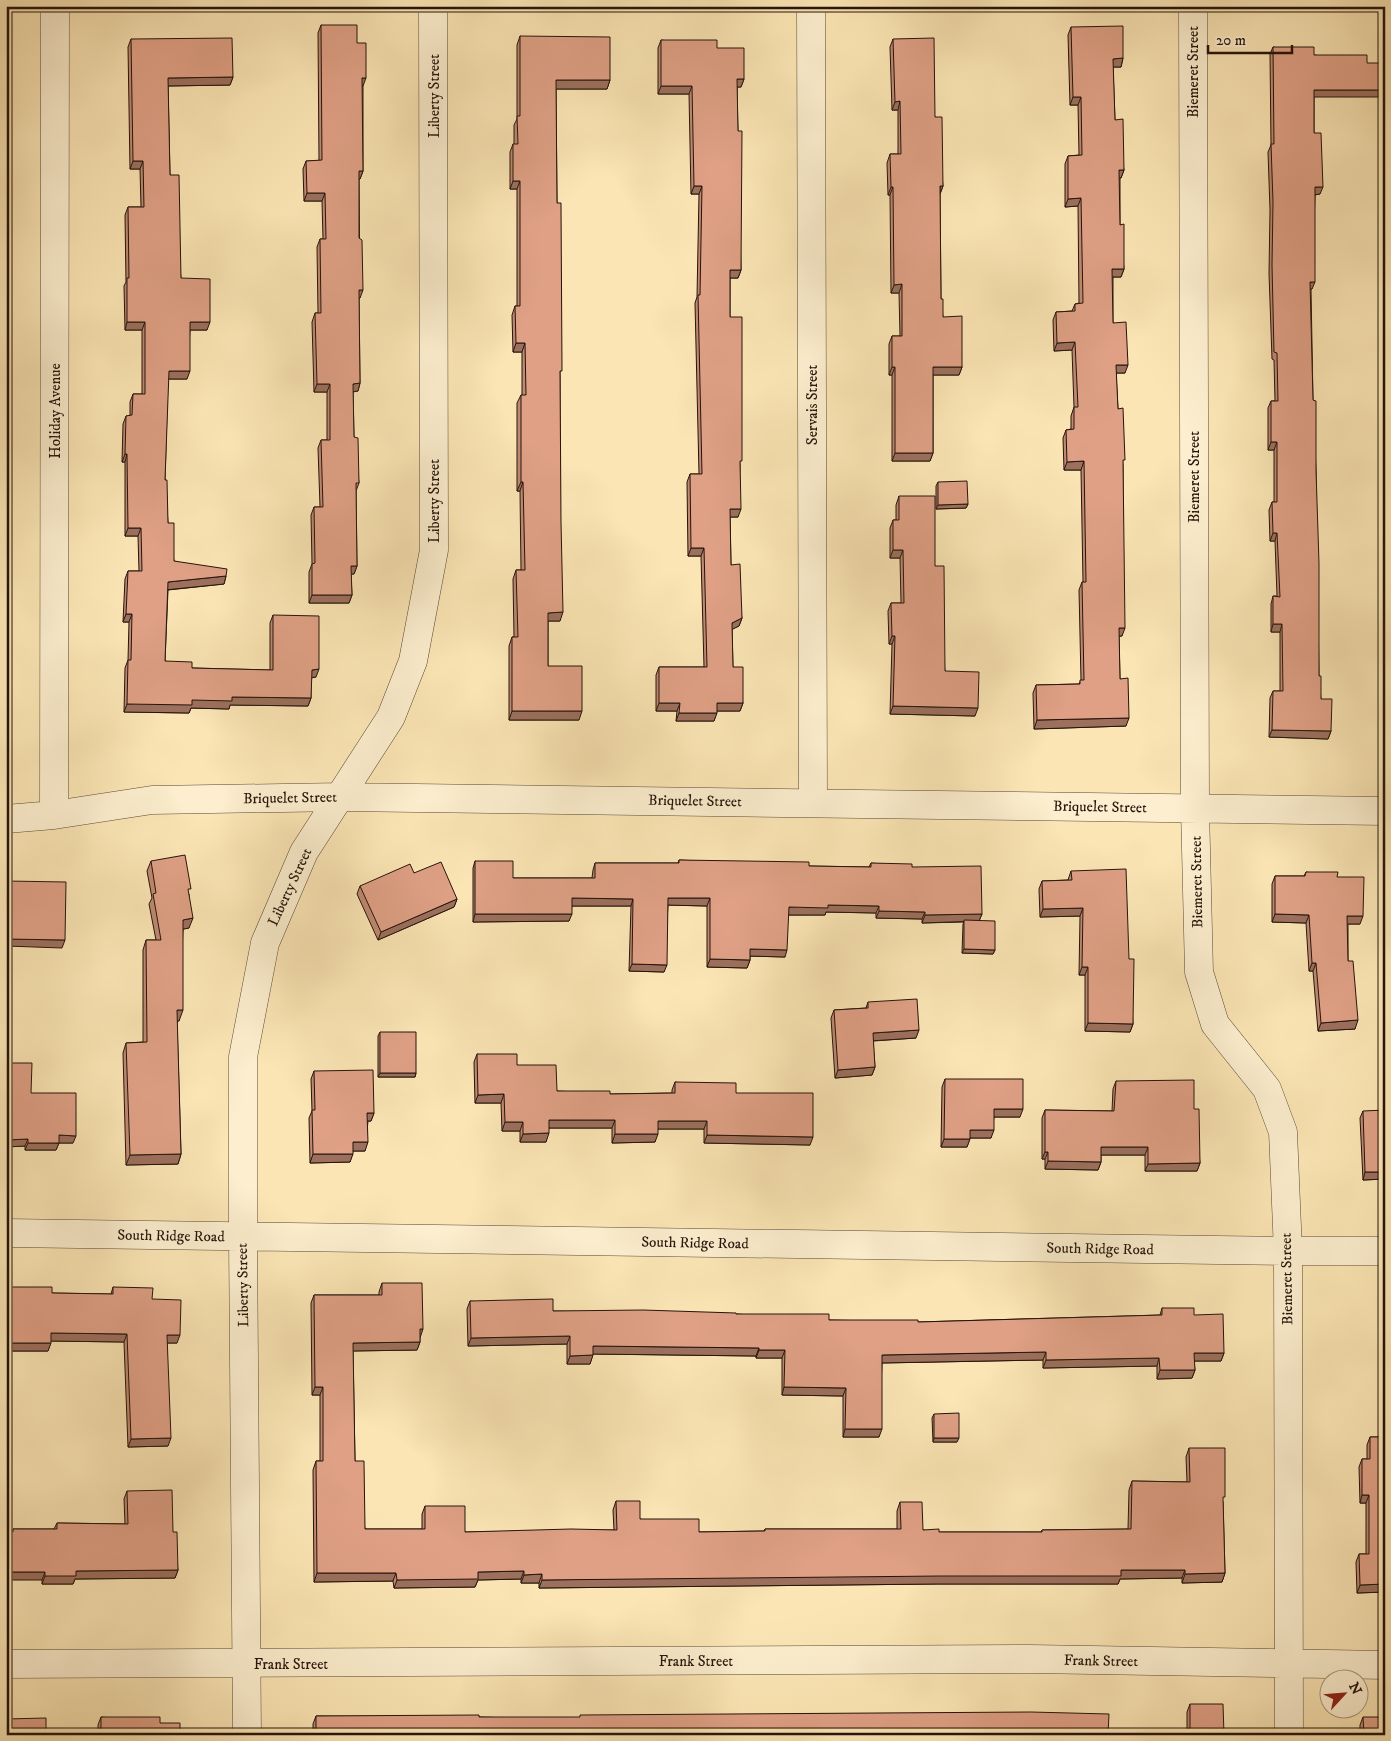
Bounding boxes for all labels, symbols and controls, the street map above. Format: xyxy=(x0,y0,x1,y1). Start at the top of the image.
scale bar xyxy=(1208,22,1292,54)
street label: Biemeret Street xyxy=(1184,26,1203,118)
text: 20 m xyxy=(1216,31,1246,50)
street label: Liberty Street xyxy=(425,54,444,138)
street label: Holiday Avenue xyxy=(46,363,65,459)
street label: Servais Street xyxy=(803,365,822,445)
street label: Biemeret Street xyxy=(1185,431,1204,523)
street label: Liberty Street xyxy=(425,459,444,543)
street label: Briquelet Street xyxy=(243,788,337,808)
street label: Briquelet Street xyxy=(648,791,742,811)
street label: Briquelet Street xyxy=(1053,797,1147,817)
street label: Biemeret Street xyxy=(1187,836,1207,928)
street label: Liberty Street xyxy=(264,845,316,929)
street label: South Ridge Road xyxy=(117,1226,225,1246)
street label: South Ridge Road xyxy=(641,1233,749,1253)
street label: Biemeret Street xyxy=(1277,1233,1297,1325)
street label: South Ridge Road xyxy=(1046,1239,1154,1259)
street label: Liberty Street xyxy=(233,1243,253,1327)
street label: Frank Street xyxy=(1064,1651,1139,1671)
street label: Frank Street xyxy=(659,1652,733,1671)
street label: Frank Street xyxy=(254,1655,328,1674)
north arrow xyxy=(1318,1668,1368,1718)
text: N xyxy=(1344,1680,1366,1698)

